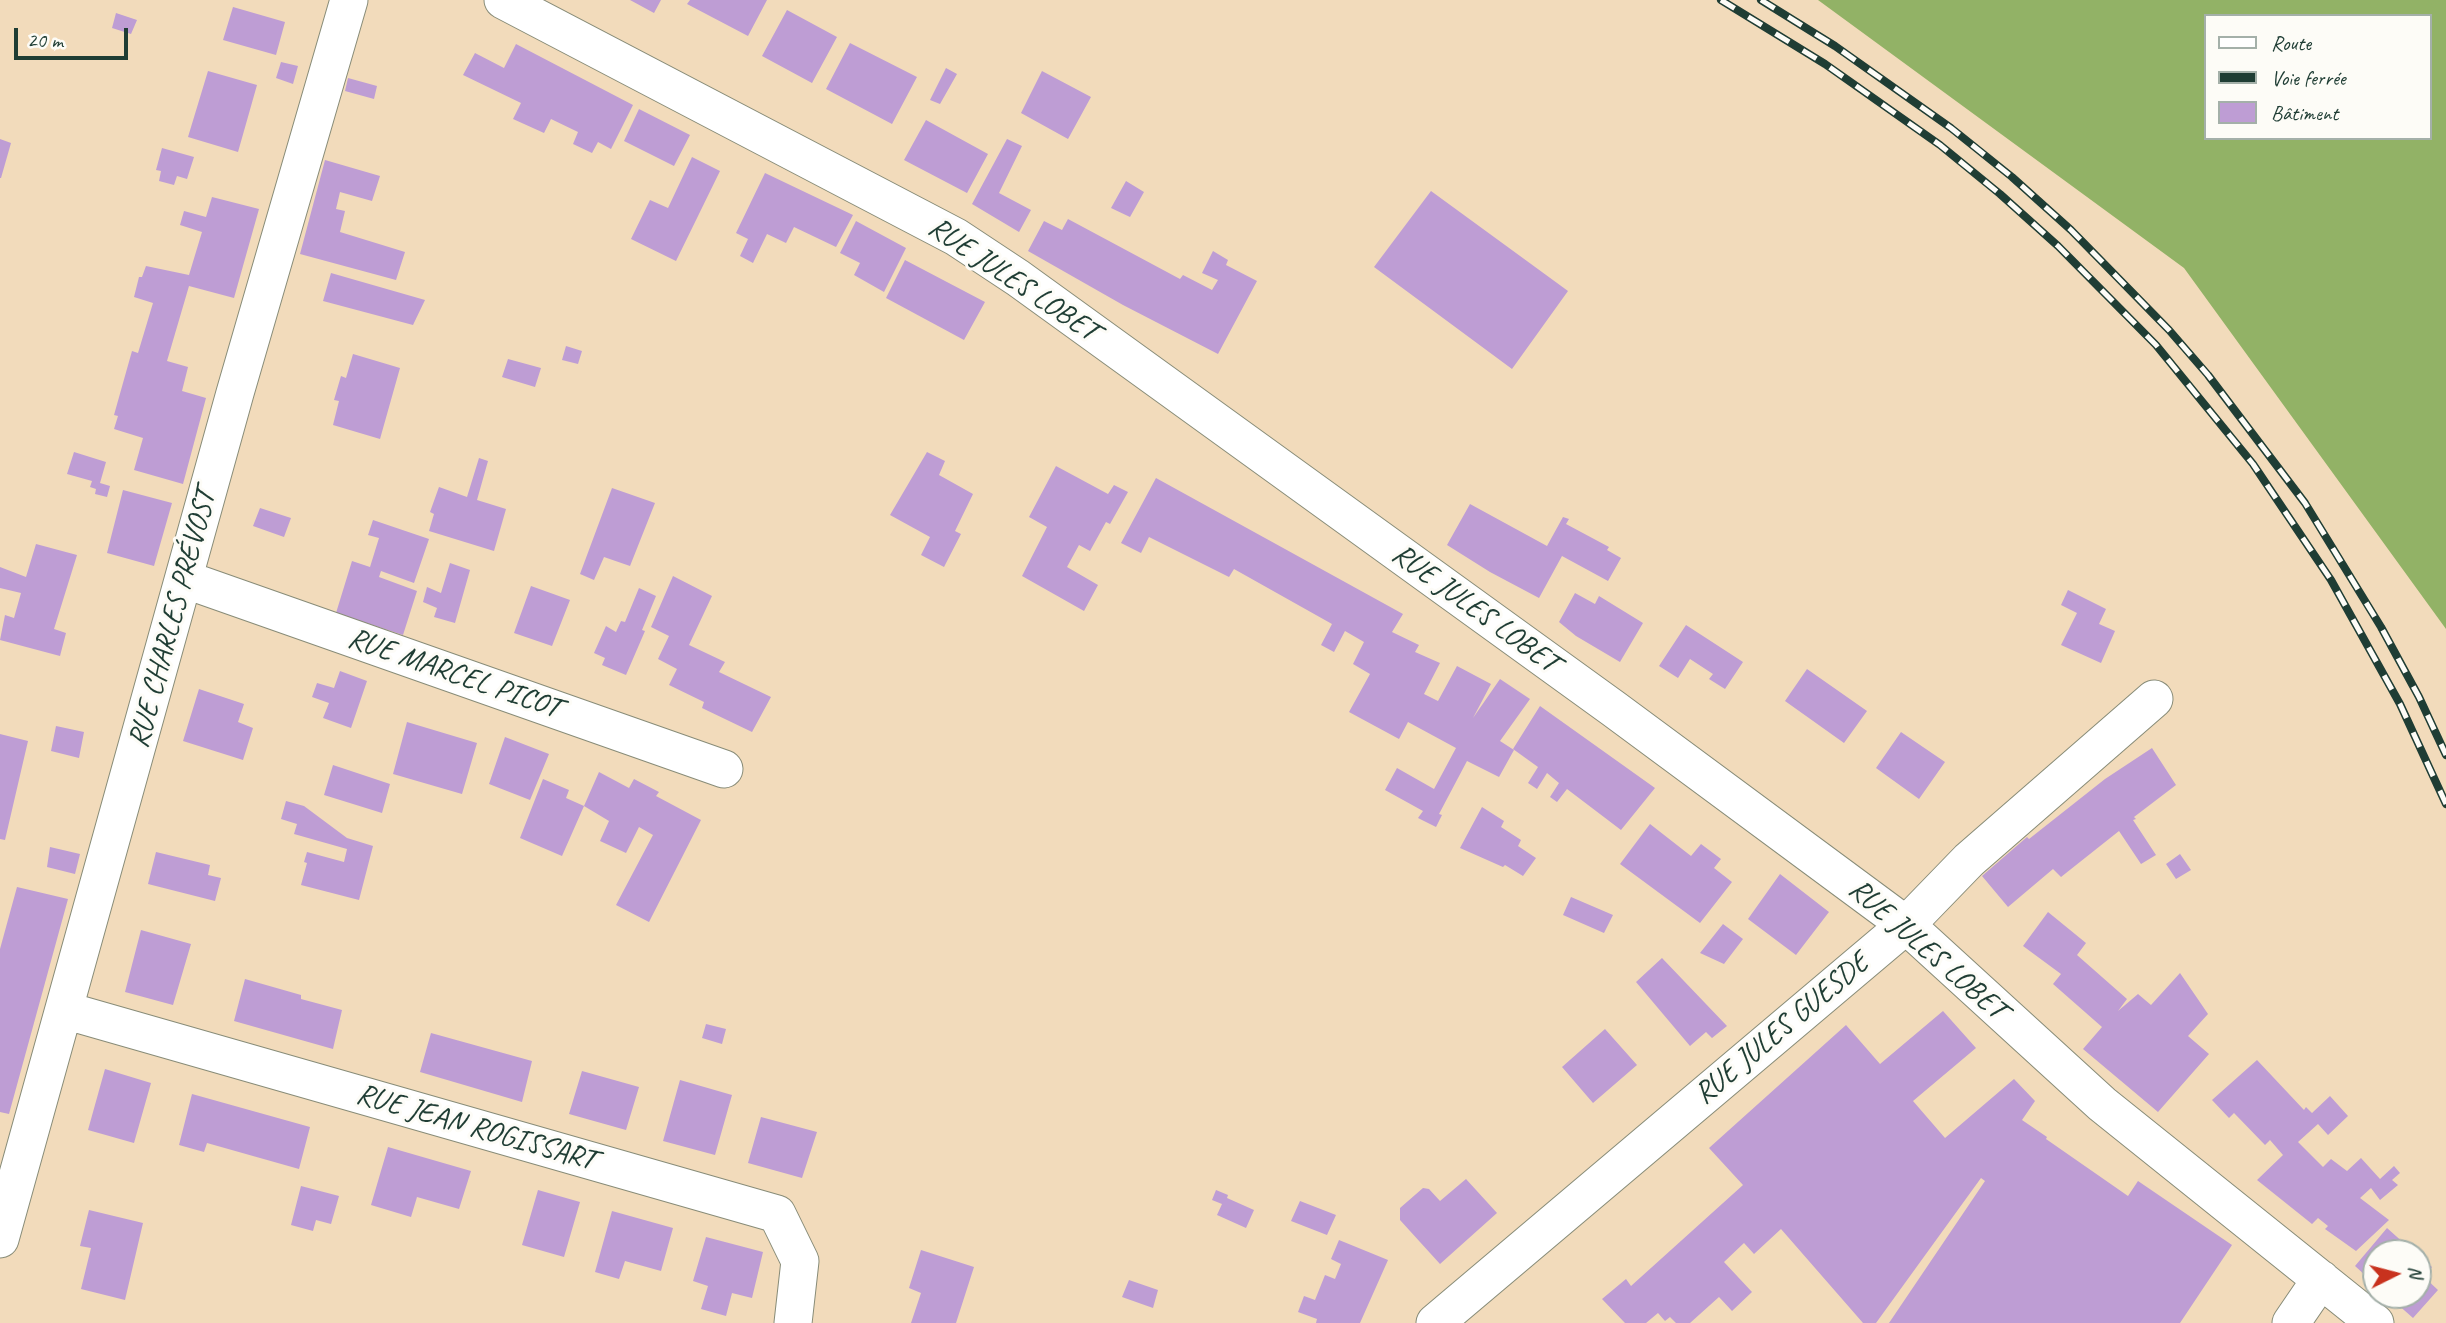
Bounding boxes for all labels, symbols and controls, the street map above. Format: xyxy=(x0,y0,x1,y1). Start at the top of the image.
scale bar xyxy=(18,14,131,58)
legend xyxy=(2204,14,2432,140)
text: 20 m xyxy=(27,27,63,53)
text: Route xyxy=(2271,30,2311,56)
text: Voie ferrée xyxy=(2271,65,2346,91)
text: Bâtiment xyxy=(2271,100,2338,126)
street label: RUE JULES LOBET xyxy=(921,210,1105,350)
street label: RUE CHARLES PRÉVOST xyxy=(121,486,225,752)
street label: RUE JULES LOBET xyxy=(1385,536,1565,682)
street label: RUE MARCEL PICOT xyxy=(343,621,565,727)
street label: RUE JULES LOBET xyxy=(1841,872,2013,1028)
street label: RUE JULES GUESDE xyxy=(1687,945,1877,1113)
street label: RUE JEAN ROGISSART xyxy=(352,1077,600,1179)
north arrow xyxy=(2362,1239,2432,1309)
text: N xyxy=(2403,1265,2428,1279)

